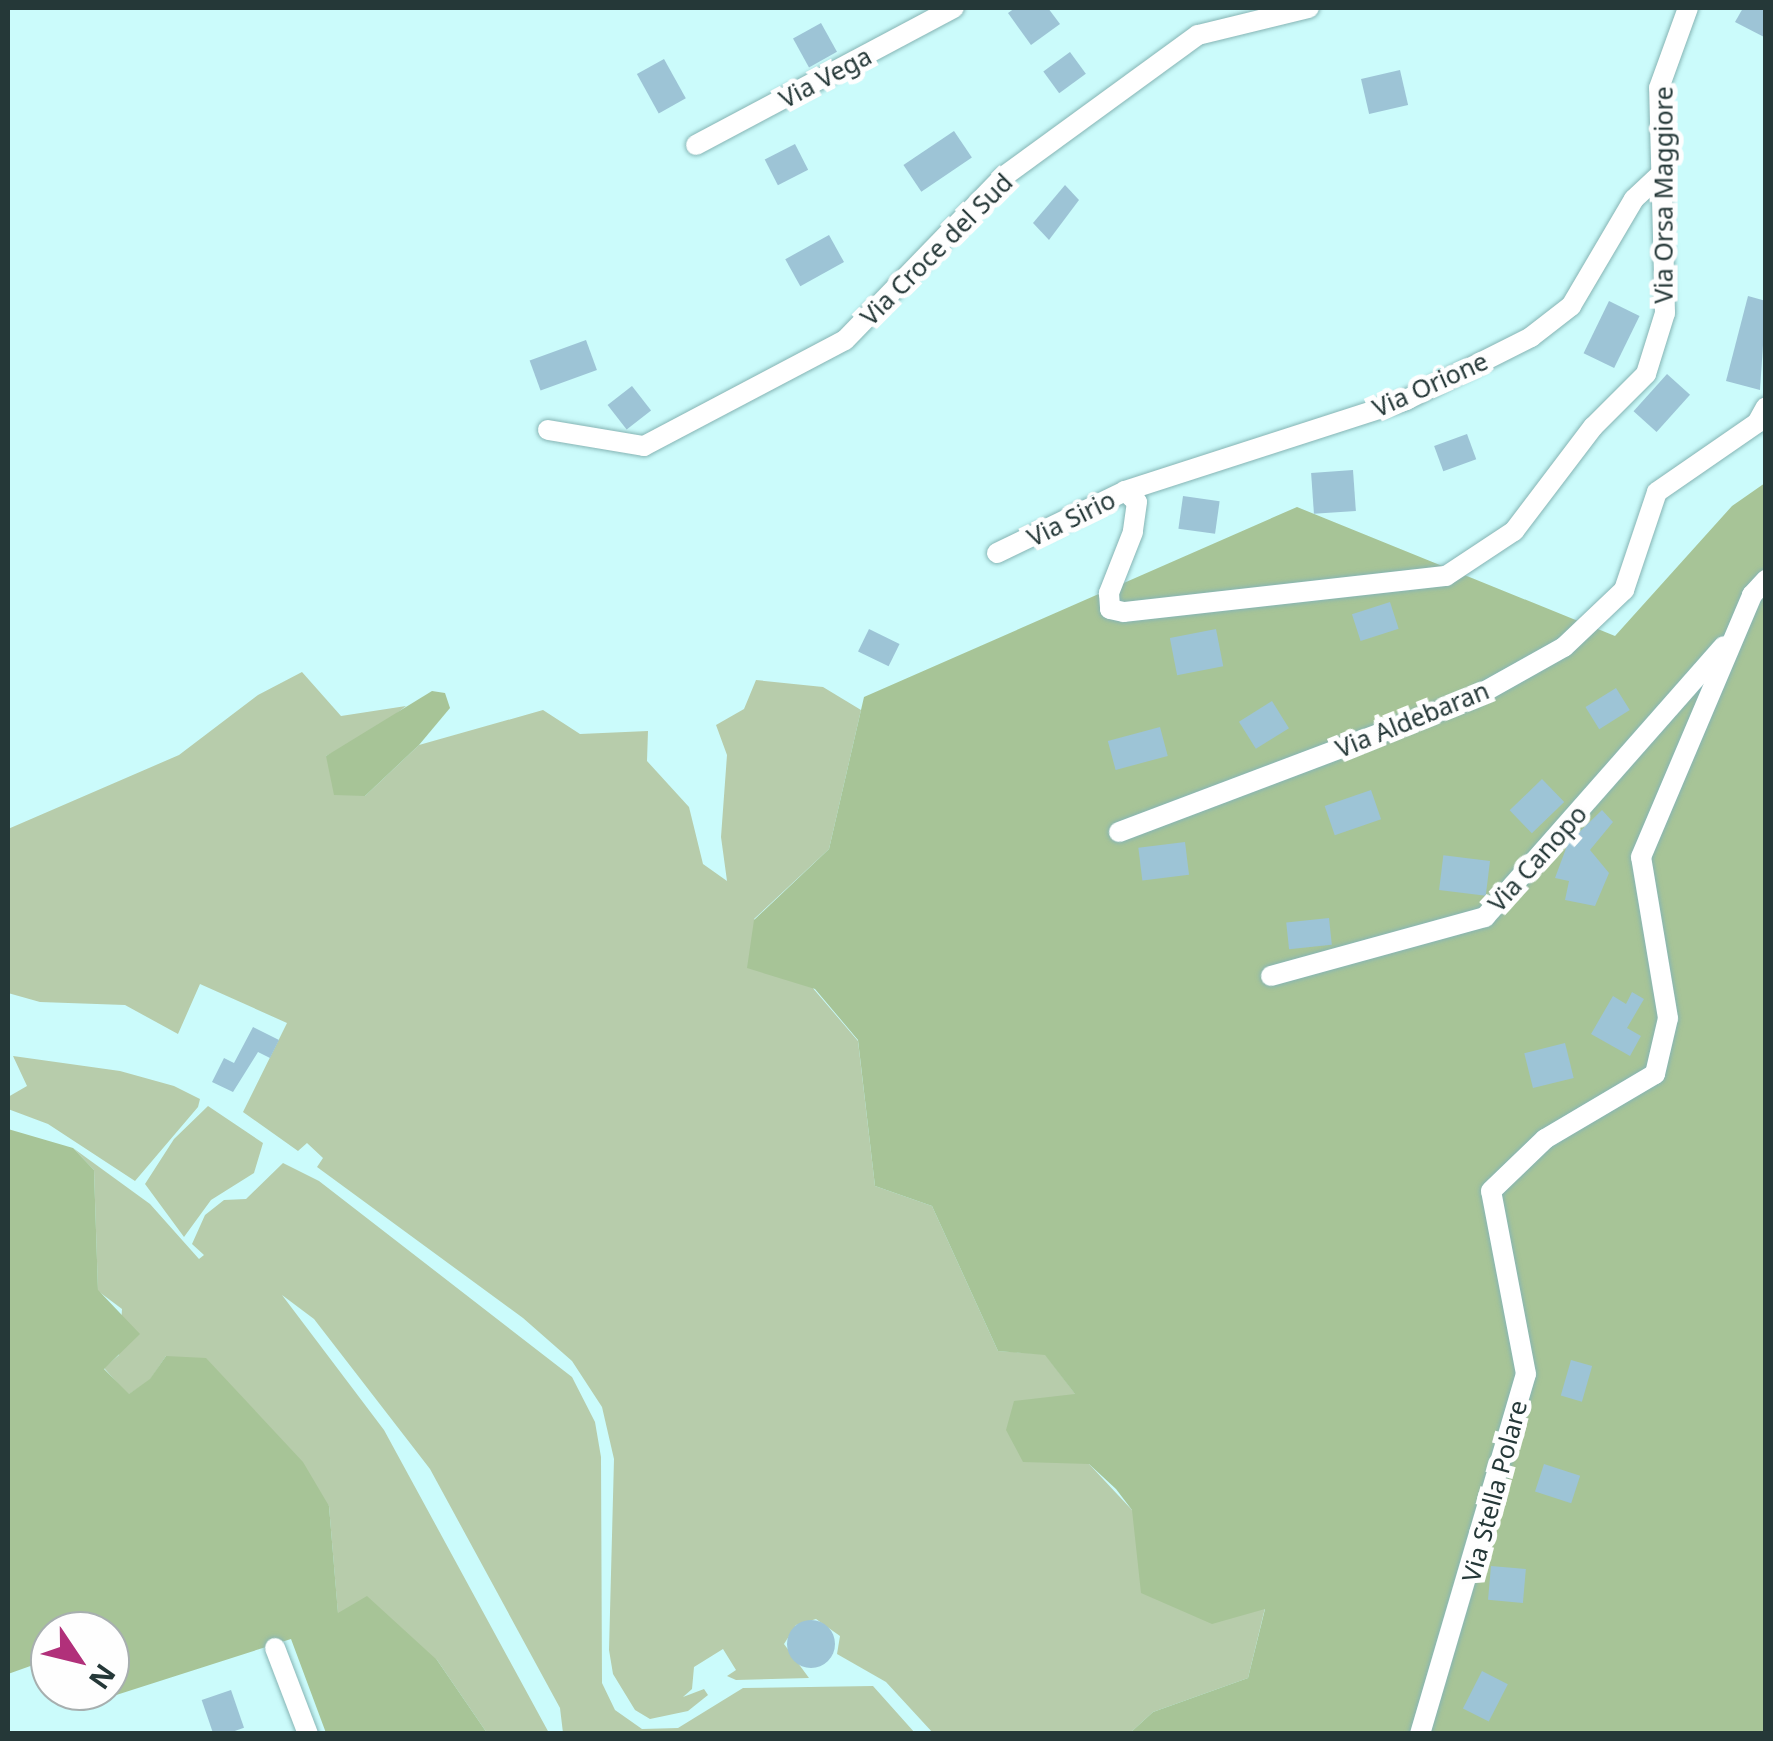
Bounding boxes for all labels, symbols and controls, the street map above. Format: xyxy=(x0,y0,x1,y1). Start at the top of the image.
street label: Via Vega xyxy=(774,40,876,114)
street label: Via Orsa Maggiore xyxy=(1648,86,1678,304)
street label: Via Croce del Sud xyxy=(854,167,1018,331)
street label: Via Orione xyxy=(1368,345,1492,423)
street label: Via Sirio xyxy=(1022,484,1120,552)
street label: Via Aldebaran xyxy=(1331,675,1493,763)
street label: Via Canopo xyxy=(1481,799,1593,917)
street label: Via Stella Polare xyxy=(1455,1397,1533,1585)
north arrow xyxy=(30,1611,130,1711)
text: N xyxy=(81,1657,125,1697)

